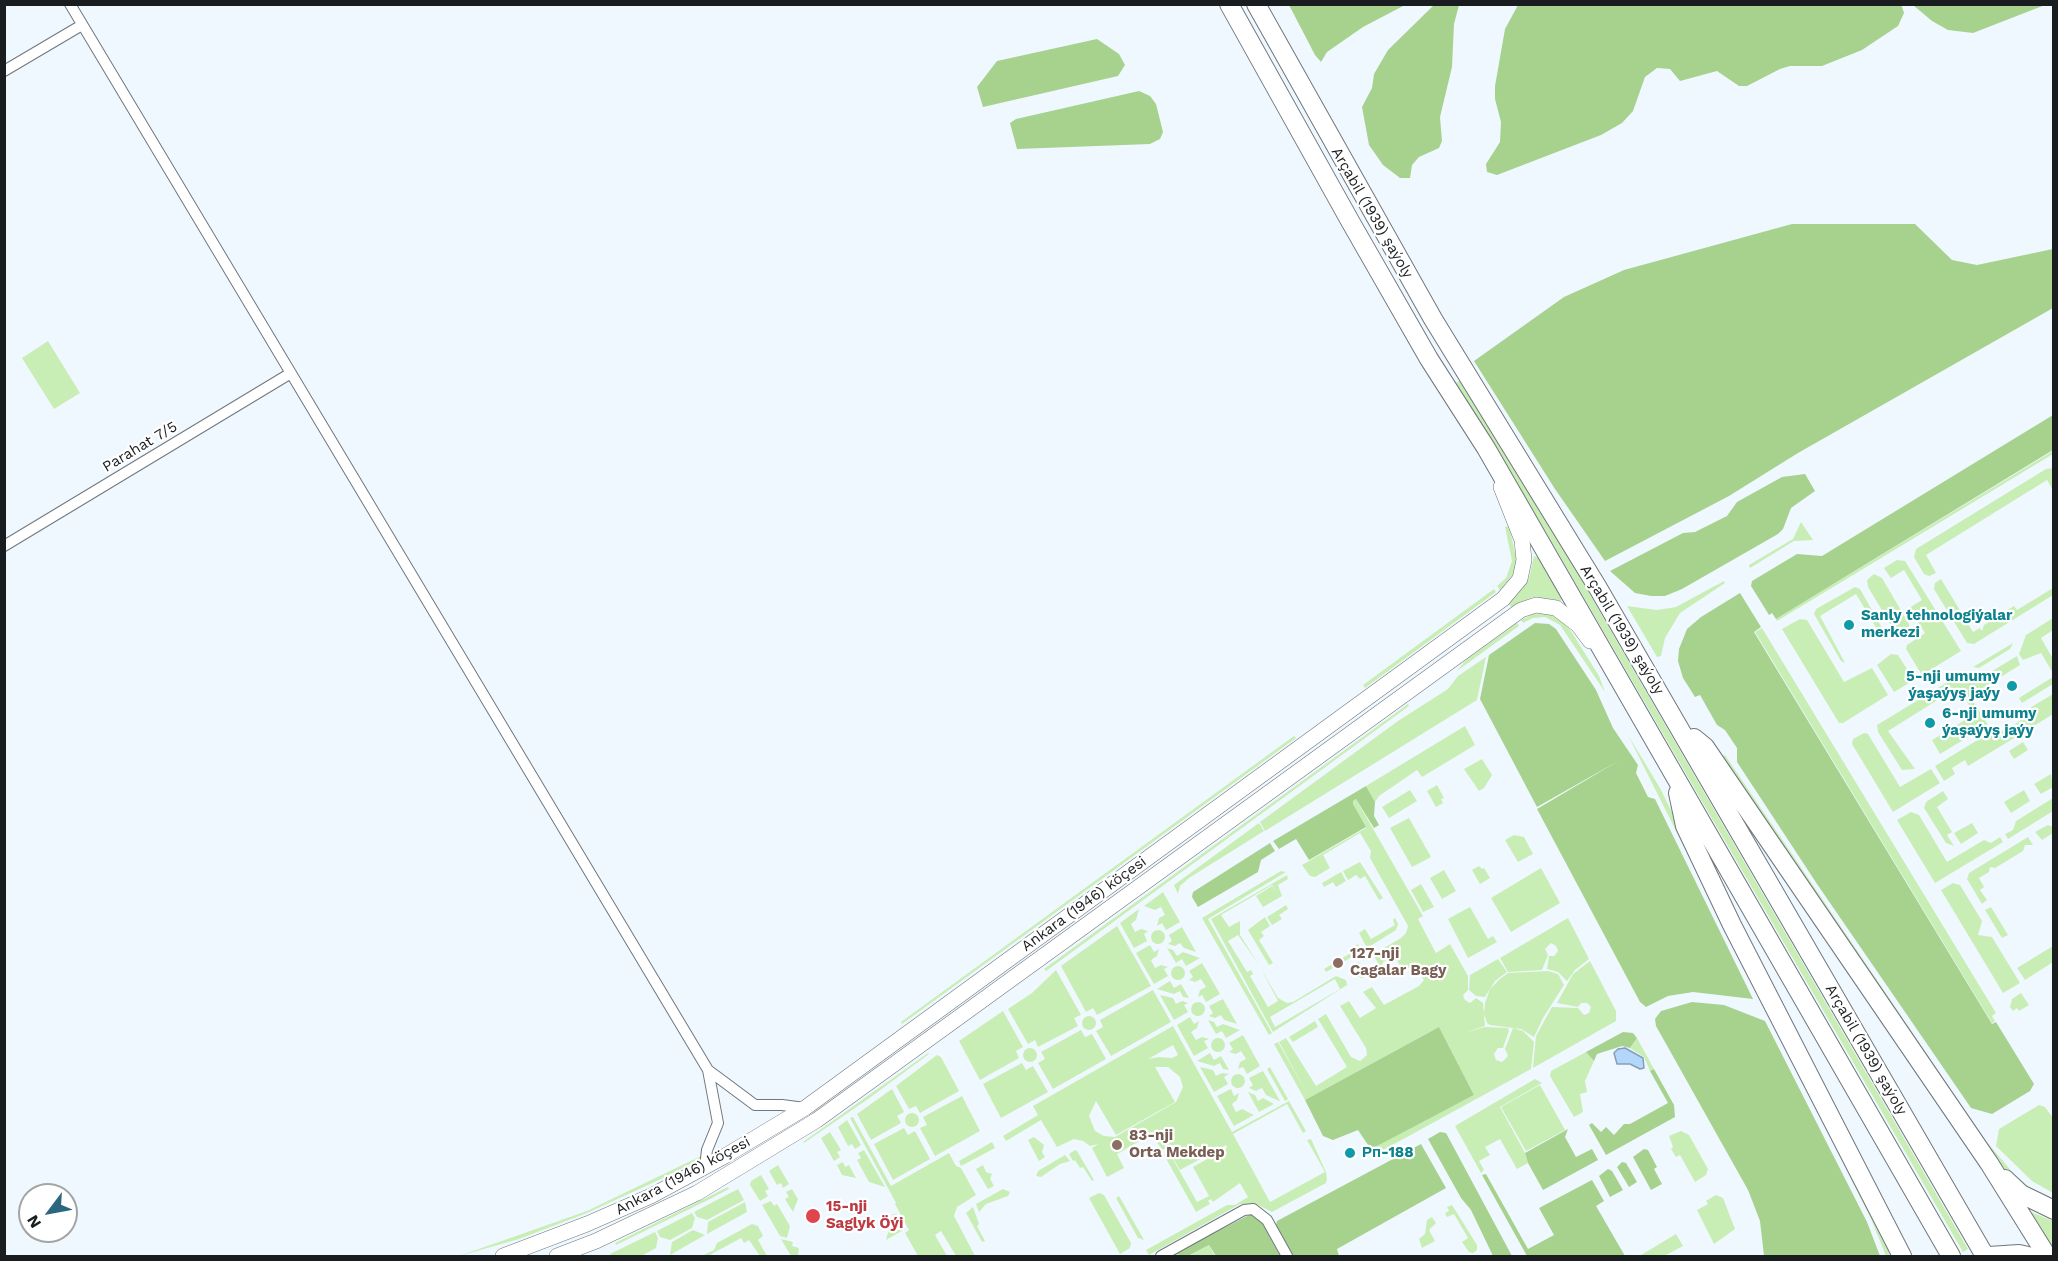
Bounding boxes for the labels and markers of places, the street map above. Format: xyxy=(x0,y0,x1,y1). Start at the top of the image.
place label: Sanly tehnologiýalar merkezi xyxy=(1861,607,2012,642)
marker: Sanly tehnologiýalar merkezi xyxy=(1842,618,1856,632)
place label: 5-nji umumy ýaşaýyş jaýy xyxy=(1906,668,2000,703)
marker: 5-nji umumy ýaşaýyş jaýy xyxy=(2005,679,2019,693)
place label: 6-nji umumy ýaşaýyş jaýy xyxy=(1942,705,2036,740)
marker: 6-nji umumy ýaşaýyş jaýy xyxy=(1923,716,1937,730)
place label: 127-nji Cagalar Bagy xyxy=(1350,945,1446,980)
marker: 127-nji Cagalar Bagy xyxy=(1331,956,1345,970)
place label: 83-nji Orta Mekdep xyxy=(1129,1127,1225,1162)
marker: 83-nji Orta Mekdep xyxy=(1110,1138,1124,1152)
place label: Рп-188 xyxy=(1362,1144,1414,1162)
marker: Рп-188 xyxy=(1343,1146,1357,1160)
place label: 15-nji Saglyk Öýi xyxy=(826,1198,903,1233)
marker: 15-nji Saglyk Öýi xyxy=(804,1207,822,1225)

